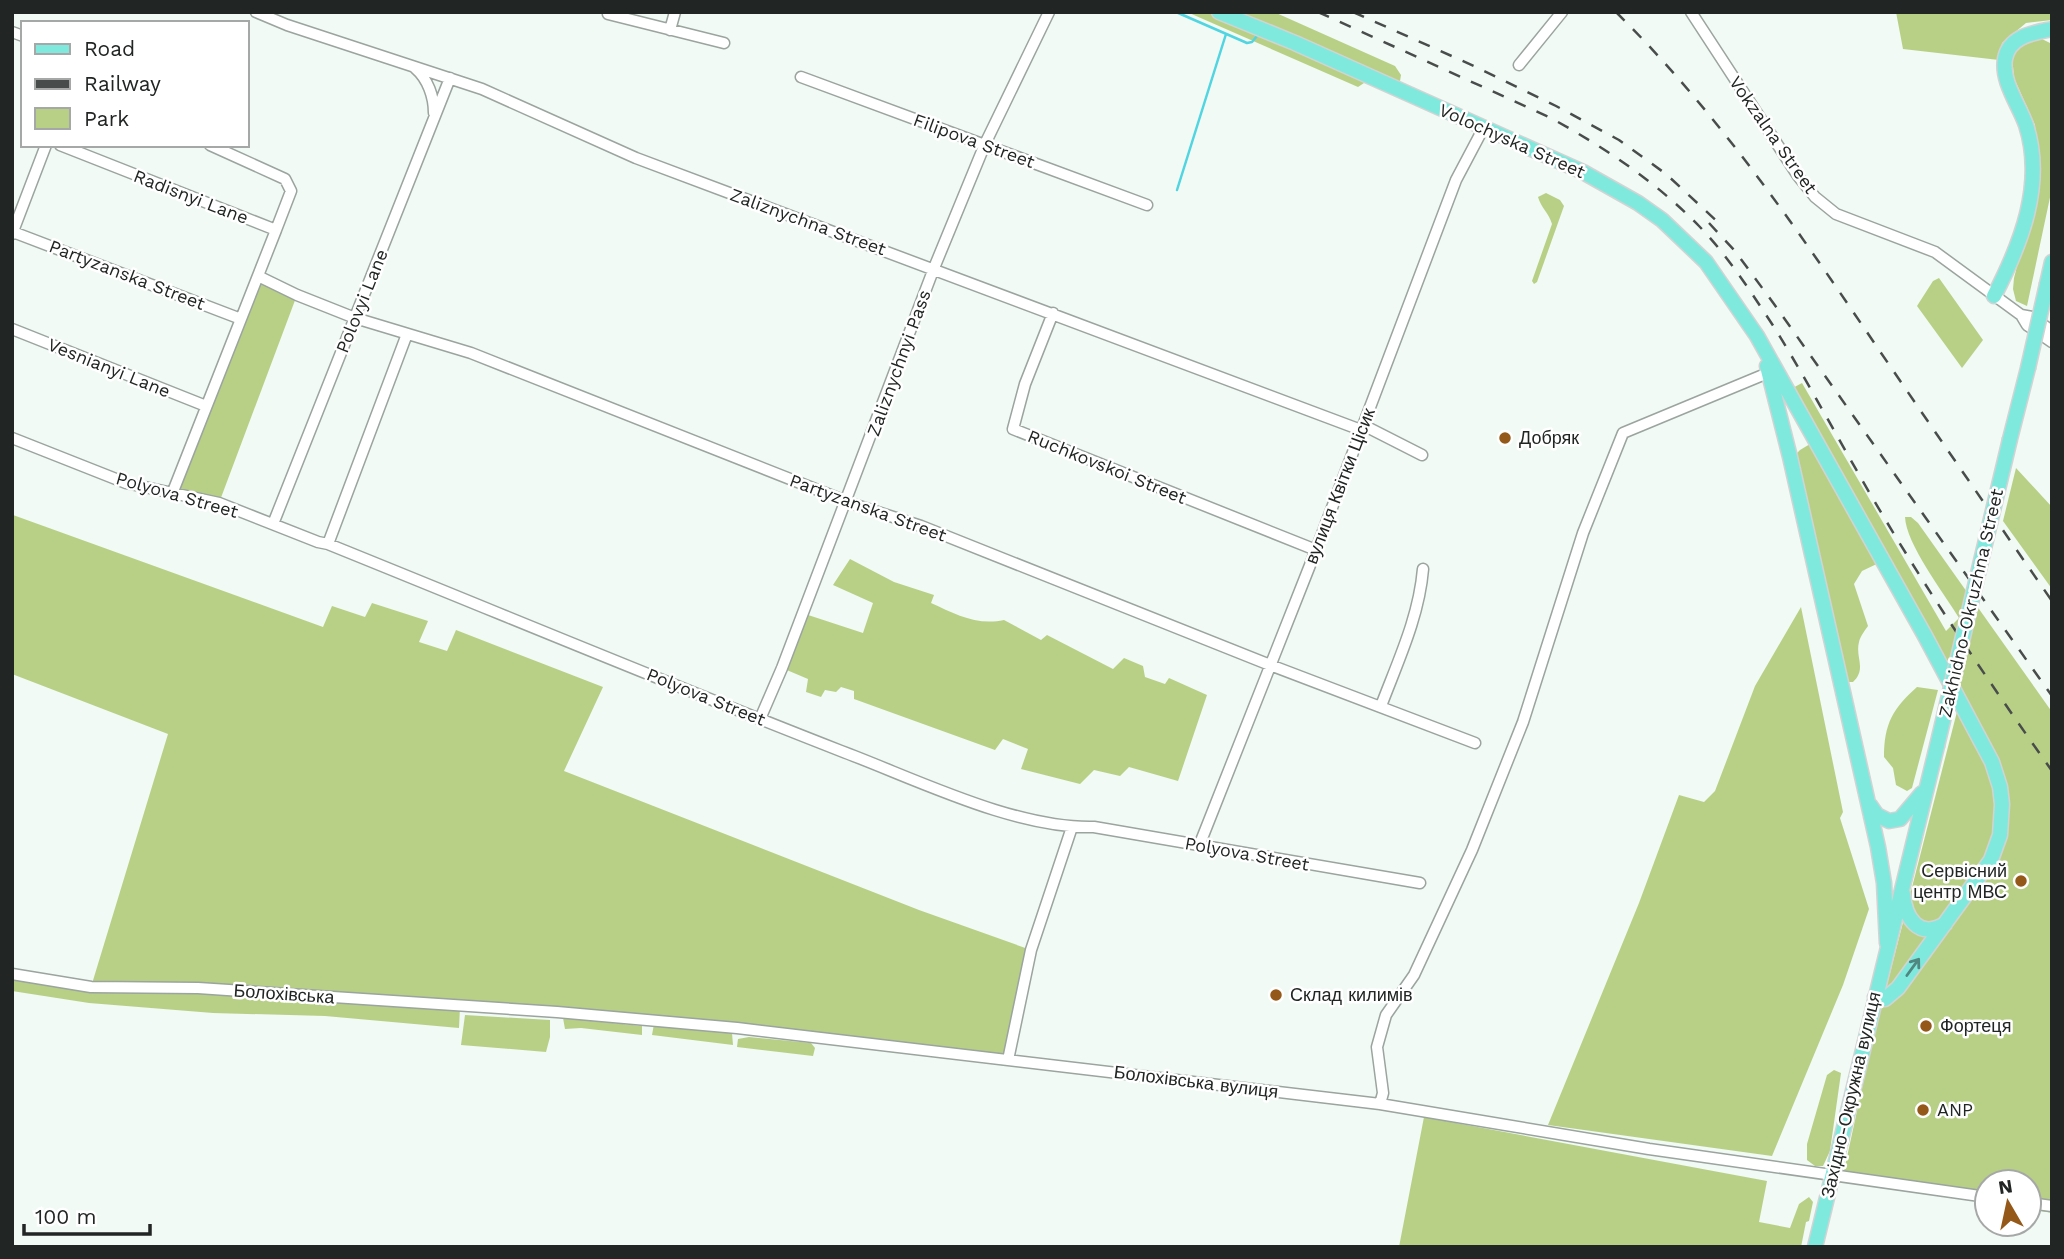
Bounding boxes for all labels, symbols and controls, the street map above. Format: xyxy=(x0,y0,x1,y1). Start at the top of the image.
legend xyxy=(21,21,248,147)
text: Road xyxy=(84,36,135,61)
text: Railway xyxy=(84,71,161,96)
street label: Vokzalna Street xyxy=(1725,72,1822,198)
street label: Volochyska Street xyxy=(1436,99,1589,182)
text: Park xyxy=(84,106,129,131)
street label: Filipova Street xyxy=(911,109,1038,172)
street label: Radisnyi Lane xyxy=(131,165,252,228)
street label: Zaliznychna Street xyxy=(727,184,889,260)
street label: Partyzanska Street xyxy=(46,235,209,314)
street label: Polovyi Lane xyxy=(331,246,392,356)
street label: Zaliznychnyi Pass xyxy=(862,287,935,439)
street label: Vesnianyi Lane xyxy=(45,333,174,402)
street label: вулиця Квітки Цісик xyxy=(1300,405,1379,567)
street label: Ruchkovskoi Street xyxy=(1025,425,1190,508)
place label: Добряк xyxy=(1519,427,1579,448)
marker: Добряк xyxy=(1497,430,1513,446)
street label: Polyova Street xyxy=(114,467,241,522)
street label: Partyzanska Street xyxy=(787,469,950,546)
street label: Zakhidno-Okruzhna Street xyxy=(1934,486,2007,719)
street label: Polyova Street xyxy=(644,663,769,730)
street label: Polyova Street xyxy=(1183,832,1311,875)
place label: Сервісний центр МВС xyxy=(1913,860,2007,902)
marker: Сервісний центр МВС xyxy=(2013,873,2029,889)
one-way arrow xyxy=(1906,958,1920,977)
street label: Болохівська xyxy=(233,980,336,1008)
place label: Склад килимів xyxy=(1290,984,1413,1005)
marker: Склад килимів xyxy=(1268,987,1284,1003)
street label: Західно-Окружна вулиця xyxy=(1817,990,1884,1200)
place label: Фортеця xyxy=(1940,1015,2011,1036)
marker: Фортеця xyxy=(1918,1018,1934,1034)
street label: Болохівська вулиця xyxy=(1113,1061,1279,1102)
place label: ANP xyxy=(1937,1099,1973,1120)
marker: ANP xyxy=(1915,1102,1931,1118)
north arrow xyxy=(1973,1168,2043,1238)
text: N xyxy=(1997,1174,2014,1199)
scale bar xyxy=(24,1192,150,1236)
text: 100 m xyxy=(35,1204,97,1229)

